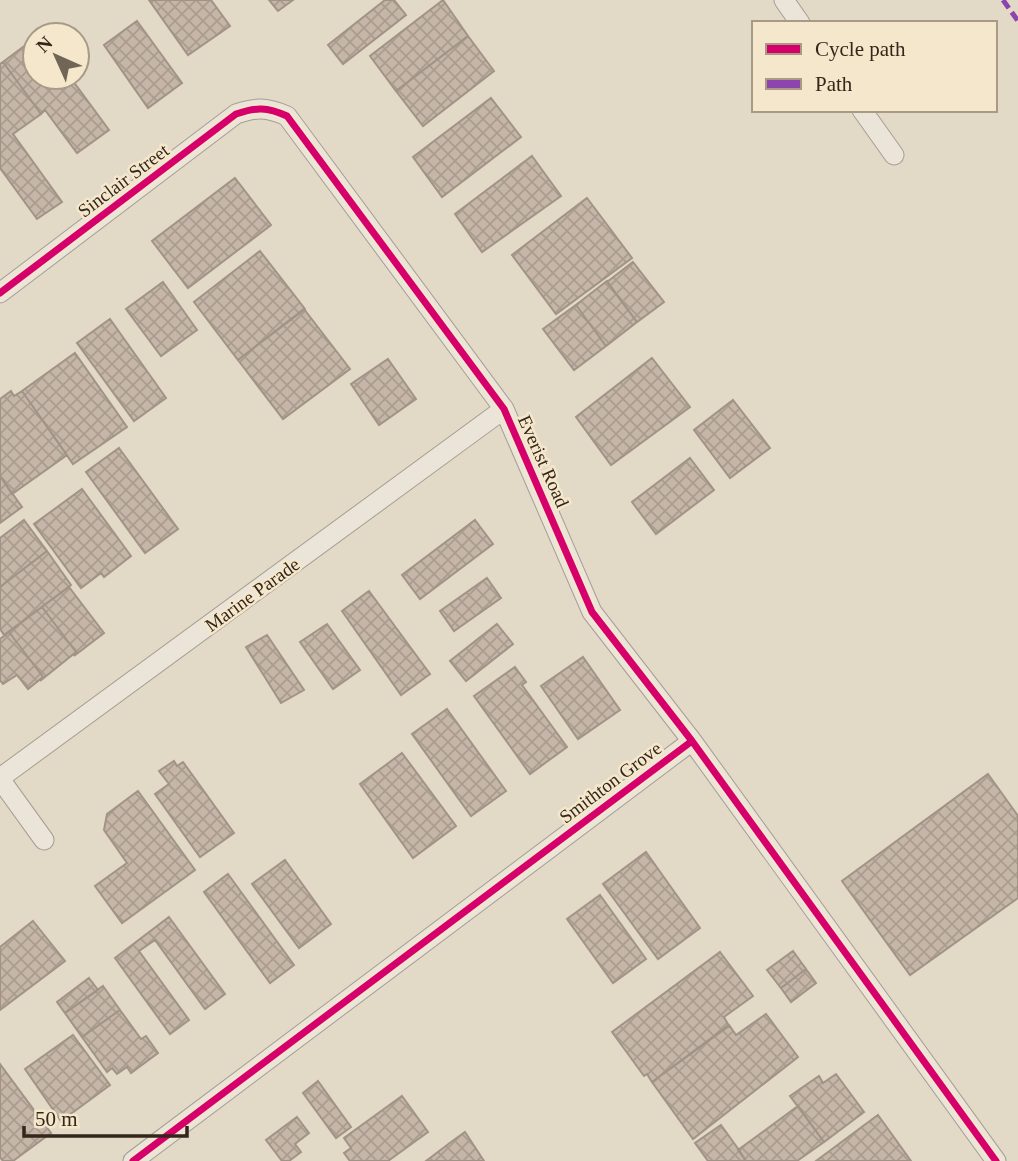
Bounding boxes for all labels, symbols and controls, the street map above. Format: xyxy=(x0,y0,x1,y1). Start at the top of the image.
north arrow xyxy=(21,21,91,91)
legend xyxy=(752,21,997,112)
text: N xyxy=(32,32,57,57)
text: Cycle path xyxy=(815,37,906,61)
text: Path xyxy=(815,72,853,96)
street label: Sinclair Street xyxy=(74,139,173,221)
street label: Everist Road xyxy=(514,412,573,511)
street label: Marine Parade xyxy=(201,553,303,636)
street label: Smithton Grove xyxy=(555,737,665,827)
scale bar xyxy=(24,1094,187,1138)
text: 50 m xyxy=(35,1107,78,1131)

